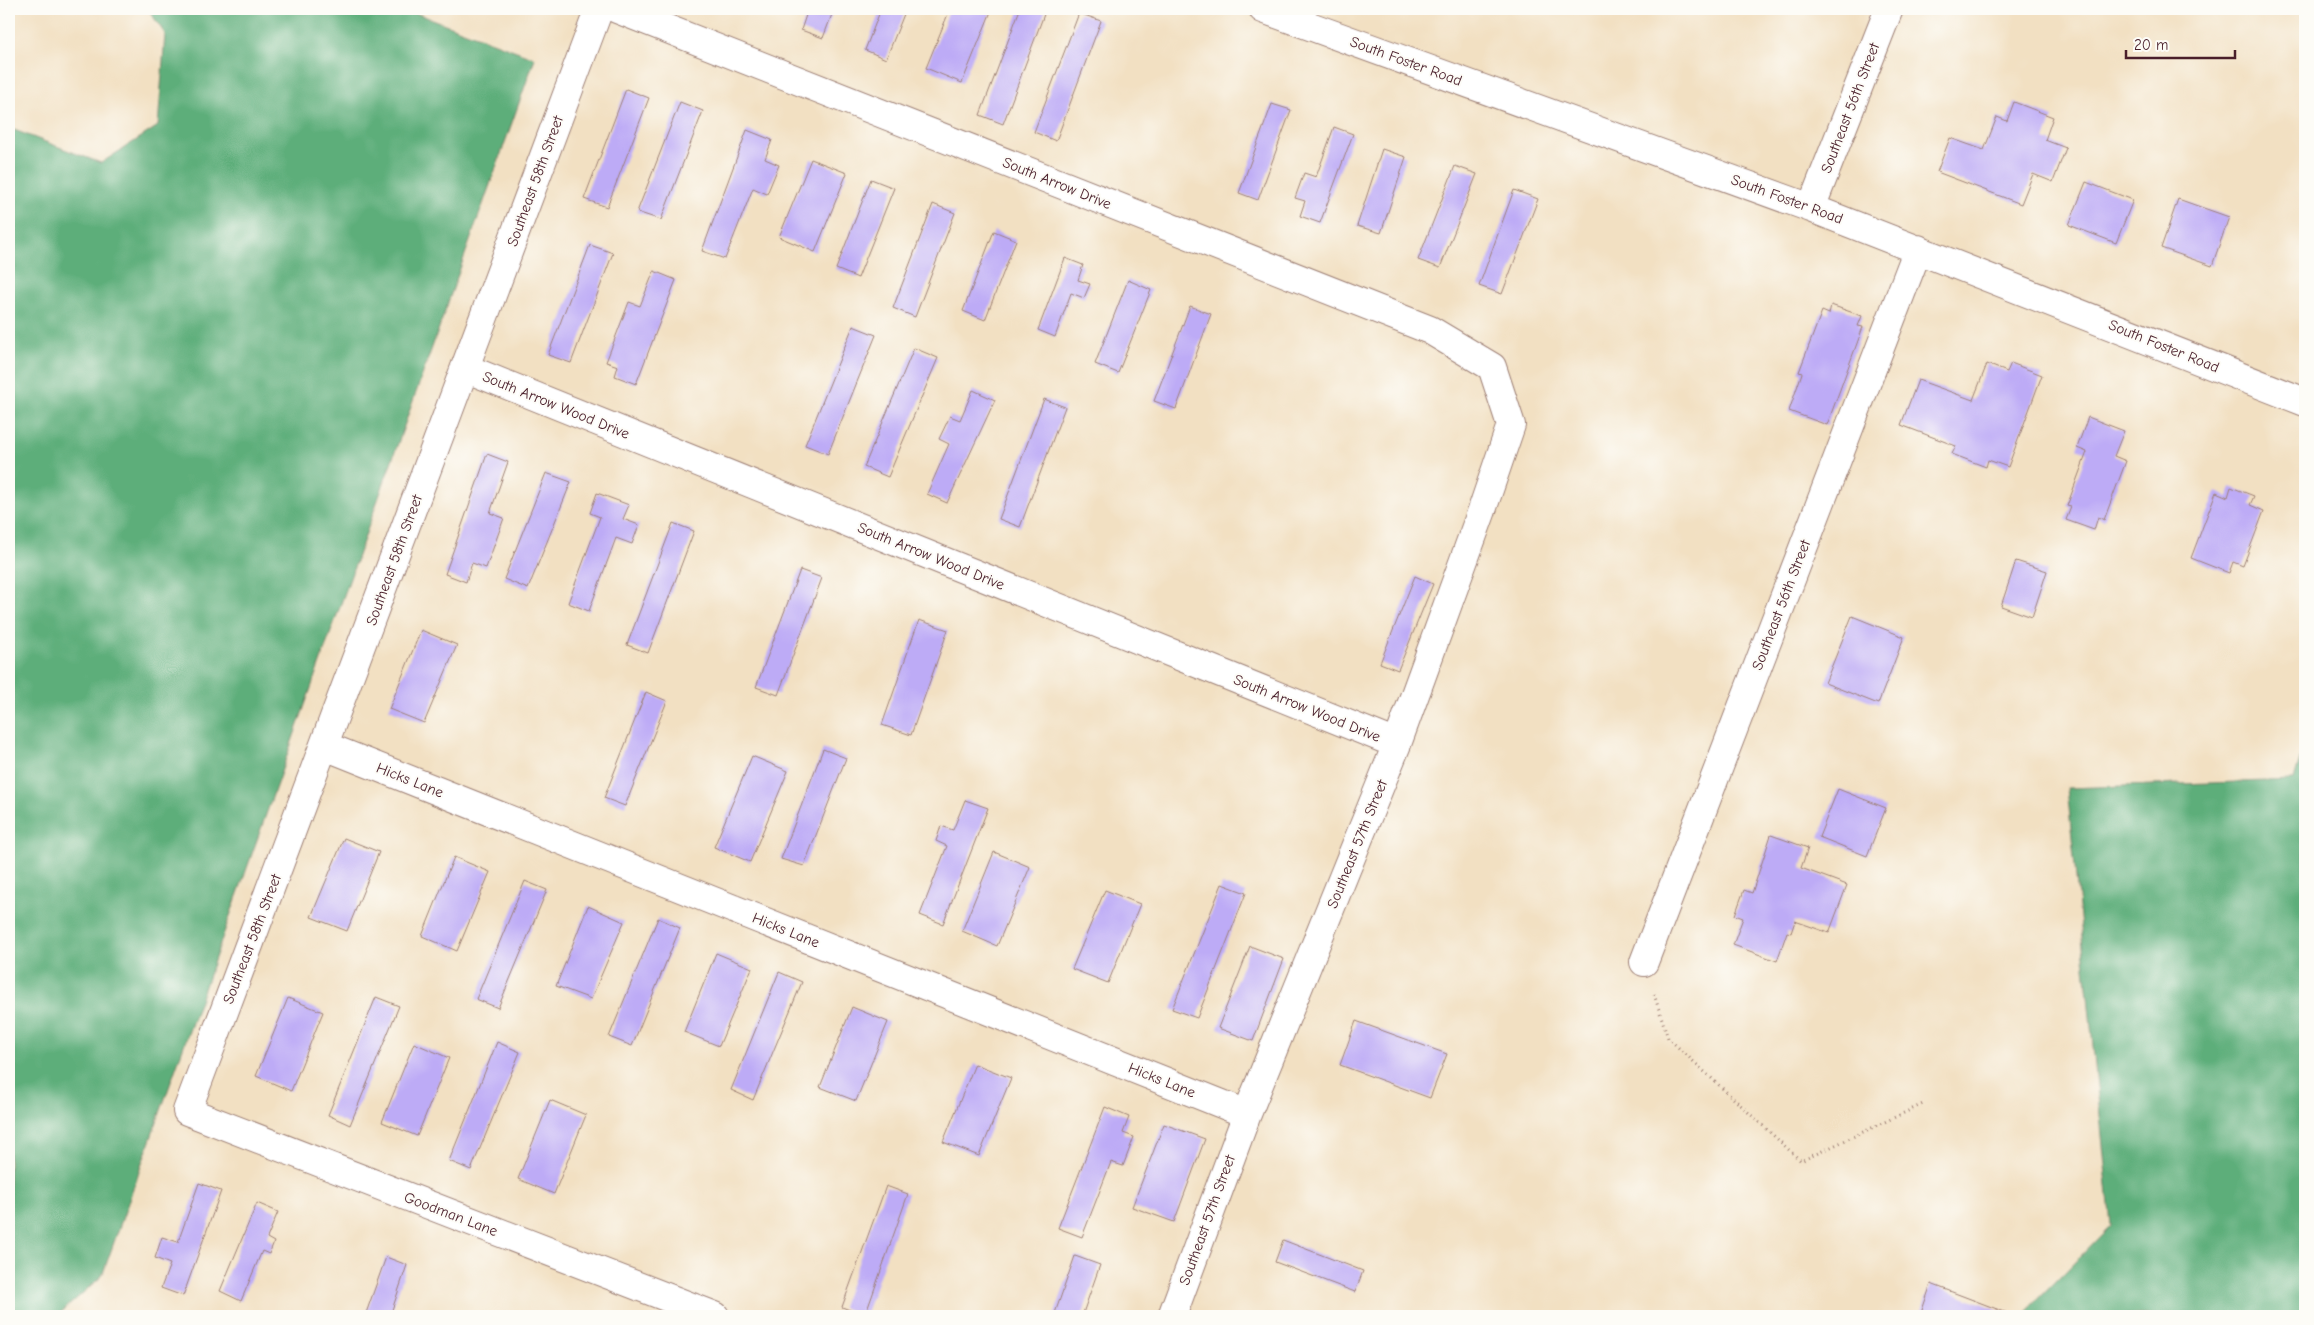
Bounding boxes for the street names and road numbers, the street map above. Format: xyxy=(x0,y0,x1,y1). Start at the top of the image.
street label: South Foster Road xyxy=(1348,32,1464,90)
street label: Southeast 56th Street xyxy=(1817,40,1883,176)
street label: Southeast 58th Street xyxy=(503,113,567,249)
street label: South Arrow Drive xyxy=(1000,153,1114,213)
street label: South Foster Road xyxy=(1729,170,1845,228)
street label: South Foster Road xyxy=(2106,316,2222,376)
street label: South Arrow Wood Drive xyxy=(480,367,633,443)
street label: Southeast 58th Street xyxy=(362,492,426,628)
street label: South Arrow Wood Drive xyxy=(855,518,1008,594)
street label: Southeast 56th Street xyxy=(1748,537,1814,673)
street label: South Arrow Wood Drive xyxy=(1231,670,1384,746)
street label: Hicks Lane xyxy=(374,758,447,802)
street label: Southeast 57th Street xyxy=(1323,776,1391,911)
street label: Southeast 58th Street xyxy=(219,871,285,1007)
street label: Hicks Lane xyxy=(750,908,823,952)
street label: Hicks Lane xyxy=(1126,1058,1199,1102)
street label: Southeast 57th Street xyxy=(1175,1152,1239,1288)
street label: Goodman Lane xyxy=(402,1188,501,1240)

